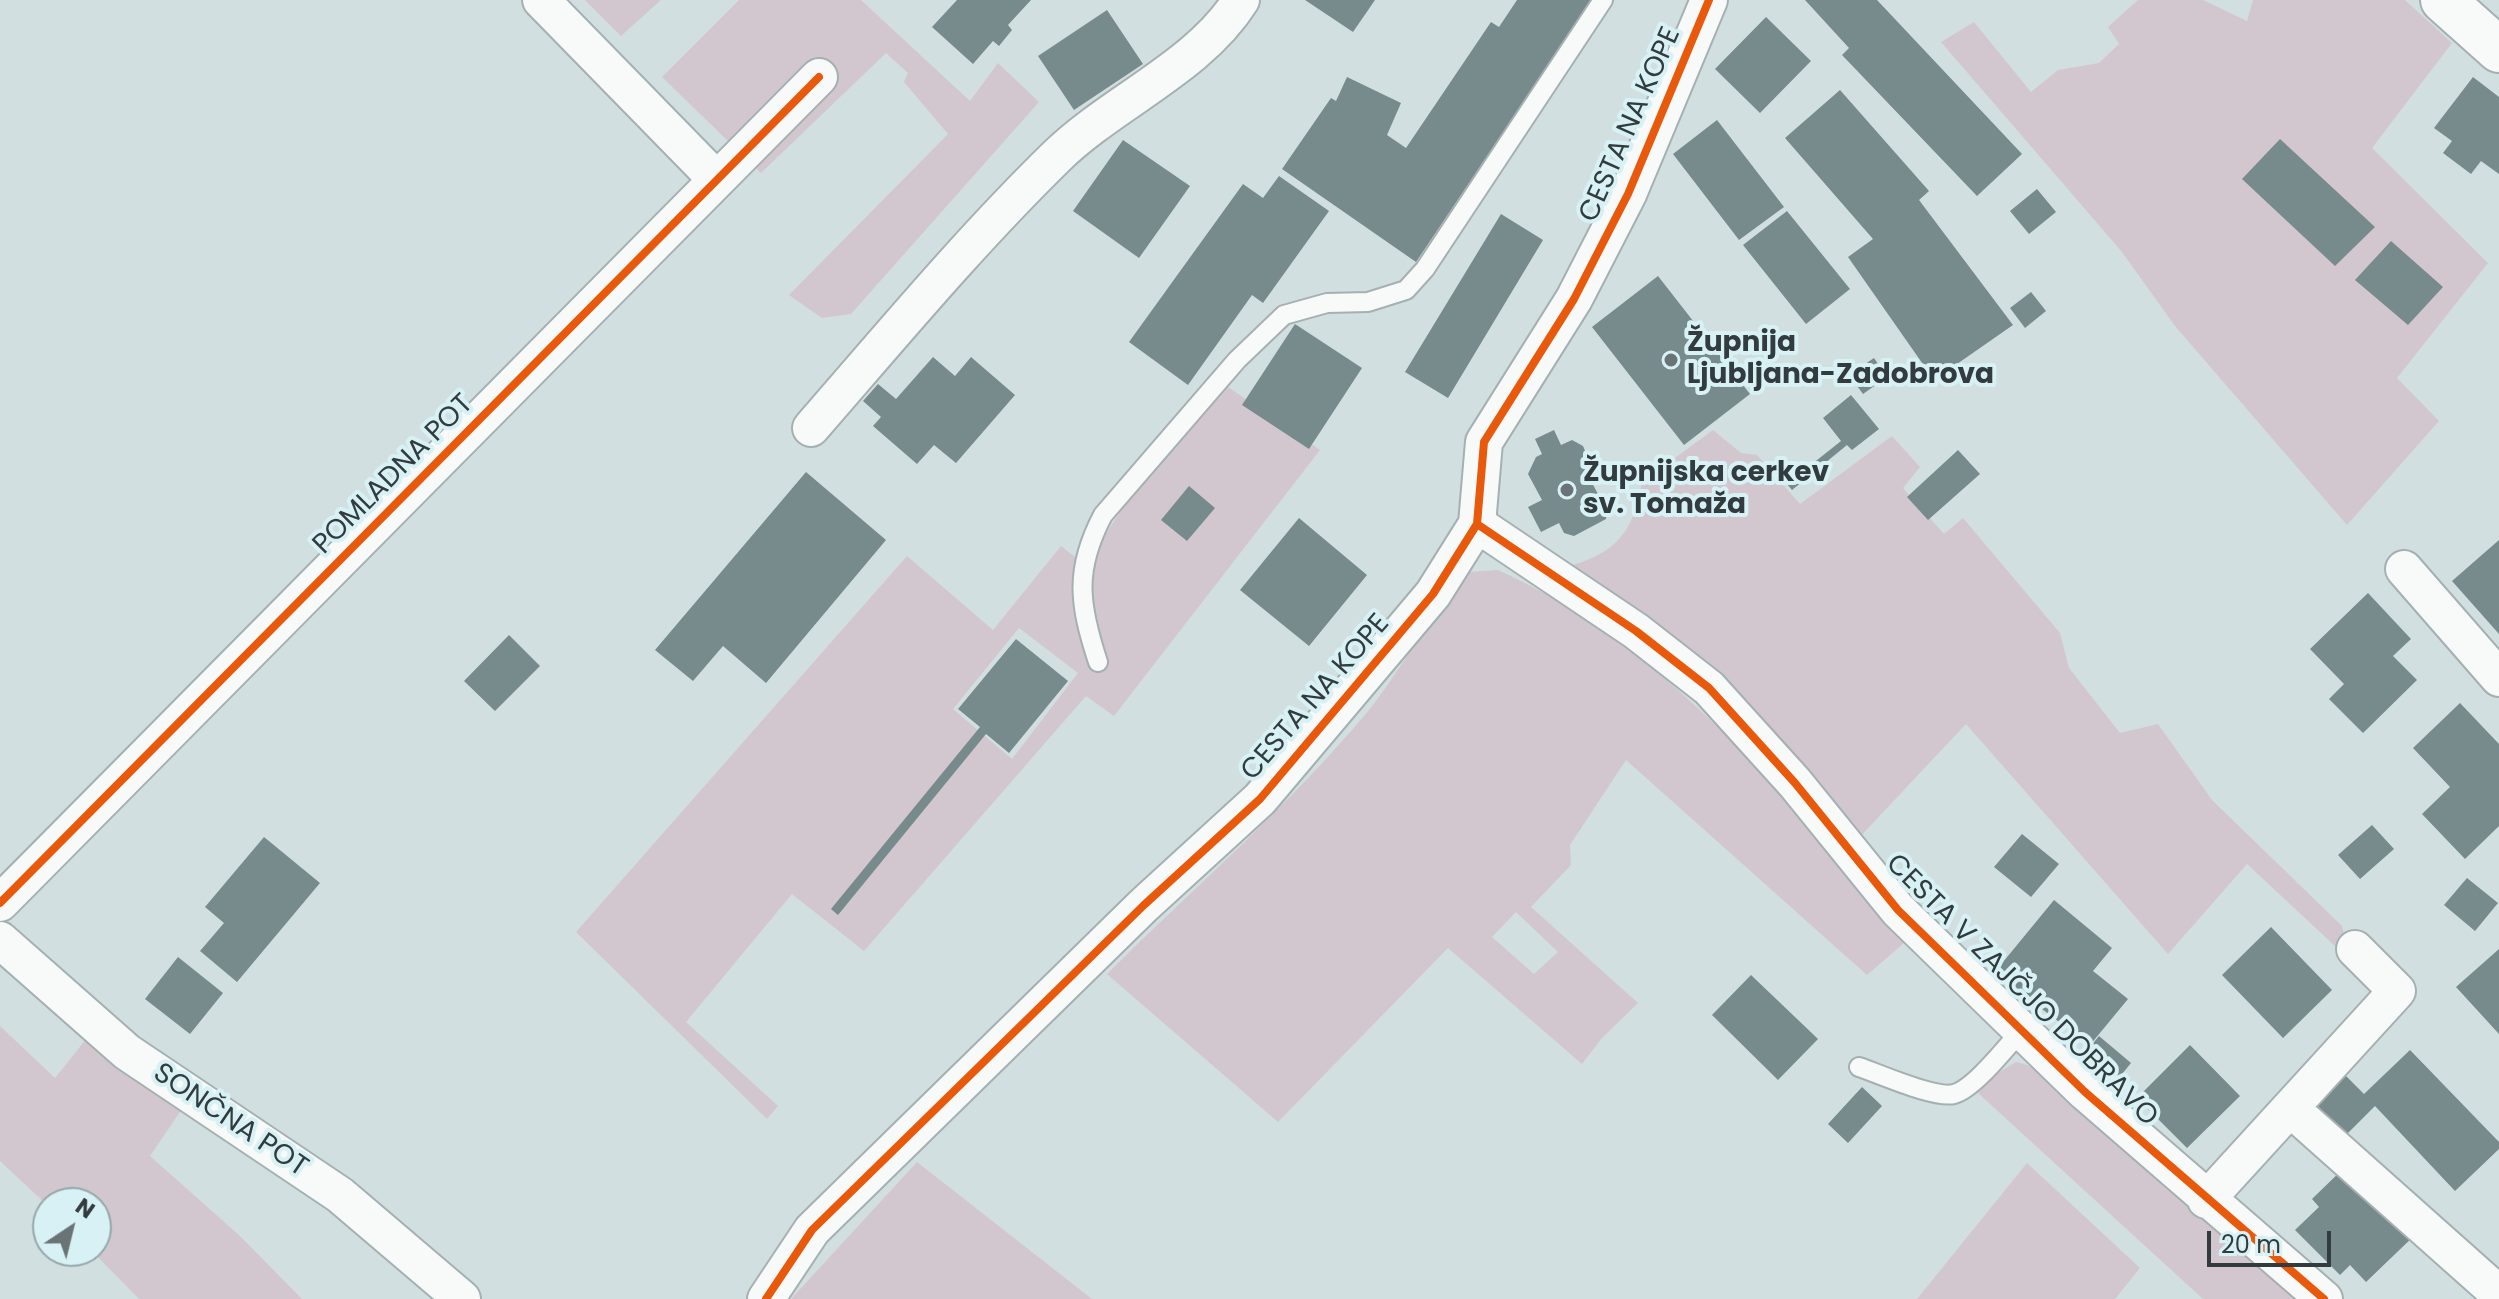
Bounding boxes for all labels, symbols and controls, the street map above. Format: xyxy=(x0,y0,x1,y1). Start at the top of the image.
street label: CESTA NA KOPE xyxy=(1573,23,1689,227)
place label: Župnija Ljubljana-Zadobrova xyxy=(1687,327,1994,393)
marker: Župnija Ljubljana-Zadobrova xyxy=(1662,351,1680,369)
street label: POMLADNA POT xyxy=(307,388,481,562)
place label: Župnijska cerkev sv. Tomaža xyxy=(1583,457,1829,523)
marker: Župnijska cerkev sv. Tomaža xyxy=(1558,481,1576,499)
street label: CESTA NA KOPE xyxy=(1235,608,1397,788)
street label: CESTA V ZAJČJO DOBRAVO xyxy=(1878,848,2164,1134)
street label: SONČNA POT xyxy=(146,1057,314,1185)
north arrow xyxy=(32,1187,112,1267)
text: N xyxy=(69,1191,101,1226)
scale bar xyxy=(2211,1215,2335,1265)
text: 20 m xyxy=(2221,1228,2281,1261)

